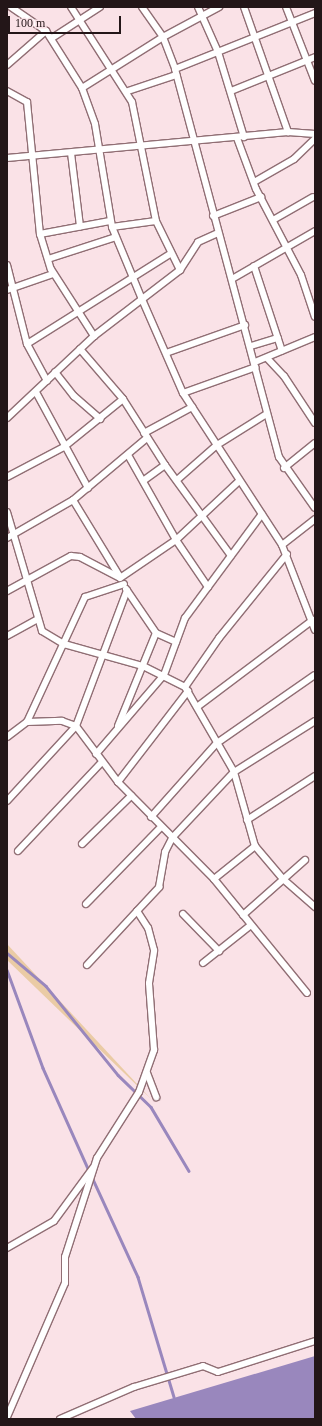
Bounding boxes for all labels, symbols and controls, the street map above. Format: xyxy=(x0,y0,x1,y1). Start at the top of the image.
scale bar xyxy=(10,8,123,34)
text: 100 m xyxy=(15,16,45,30)

